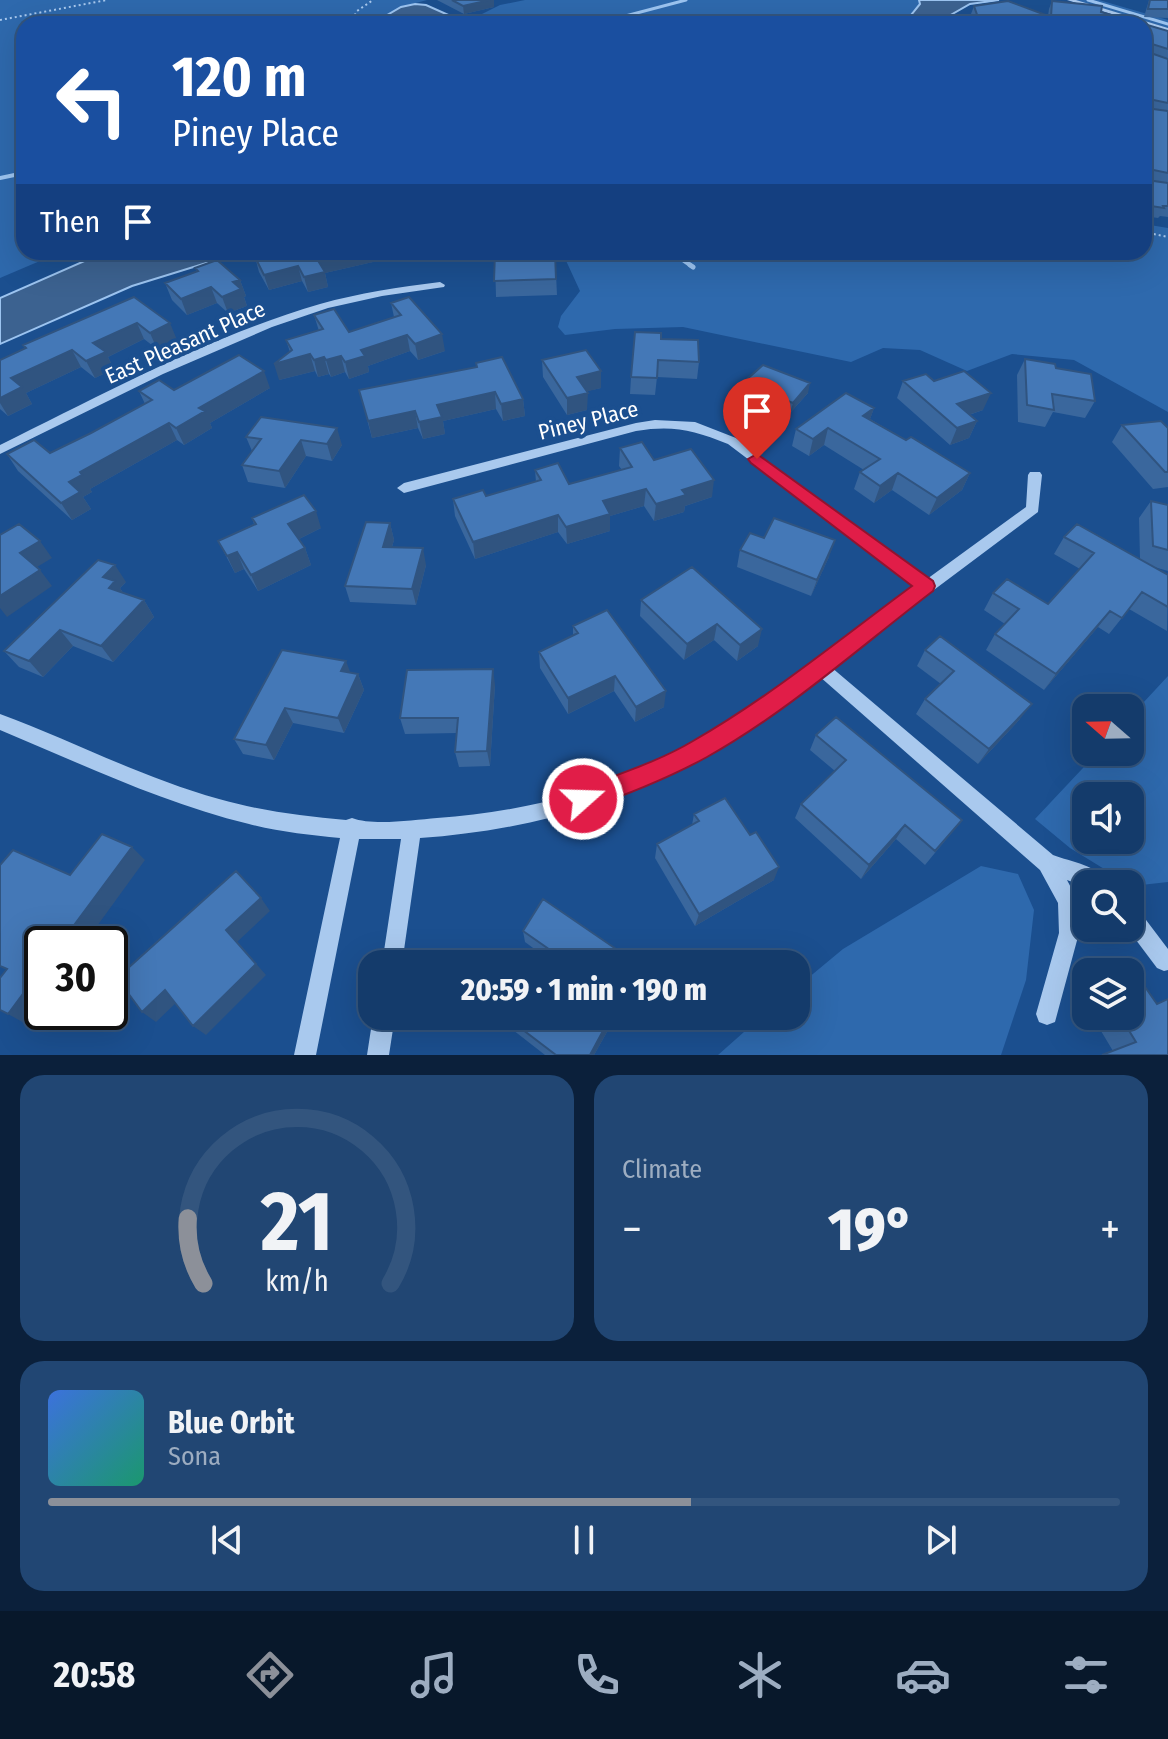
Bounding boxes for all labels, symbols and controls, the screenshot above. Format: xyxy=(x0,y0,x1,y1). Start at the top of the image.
text: 120 m xyxy=(172,44,307,111)
icon: left xyxy=(40,48,144,152)
text: Piney Place xyxy=(172,112,339,156)
icon: arrive xyxy=(116,200,160,244)
text: Then xyxy=(40,204,100,240)
street label: East Pleasant Place xyxy=(101,295,269,390)
pin xyxy=(723,377,791,459)
icon: arrive xyxy=(735,389,779,433)
street label: Piney Place xyxy=(535,395,641,446)
north arrow xyxy=(1072,694,1144,766)
map controls xyxy=(1072,694,1144,1030)
position arrow xyxy=(541,757,625,841)
button: sound xyxy=(1072,782,1144,854)
button: search xyxy=(1072,870,1144,942)
speed limit sign: 30 xyxy=(24,926,128,1030)
button: layers xyxy=(1072,958,1144,1030)
text: 20:59 · 1 min · 190 m xyxy=(461,972,707,1008)
text: Climate xyxy=(622,1154,702,1185)
text: 21 xyxy=(260,1172,333,1272)
text: 19° xyxy=(828,1194,914,1266)
text: − xyxy=(622,1203,642,1256)
text: + xyxy=(1100,1203,1120,1256)
text: km/h xyxy=(265,1264,329,1299)
text: Blue Orbit xyxy=(168,1405,294,1441)
text: Sona xyxy=(168,1441,221,1472)
icon: previous xyxy=(205,1518,249,1562)
icon: pause xyxy=(562,1518,606,1562)
icon: next xyxy=(919,1518,963,1562)
icon: directions xyxy=(242,1647,298,1703)
icon: music xyxy=(406,1647,462,1703)
icon: phone xyxy=(569,1647,625,1703)
icon: climate xyxy=(732,1647,788,1703)
icon: car xyxy=(895,1647,951,1703)
icon: filters xyxy=(1058,1647,1114,1703)
text: 20:58 xyxy=(54,1653,135,1697)

